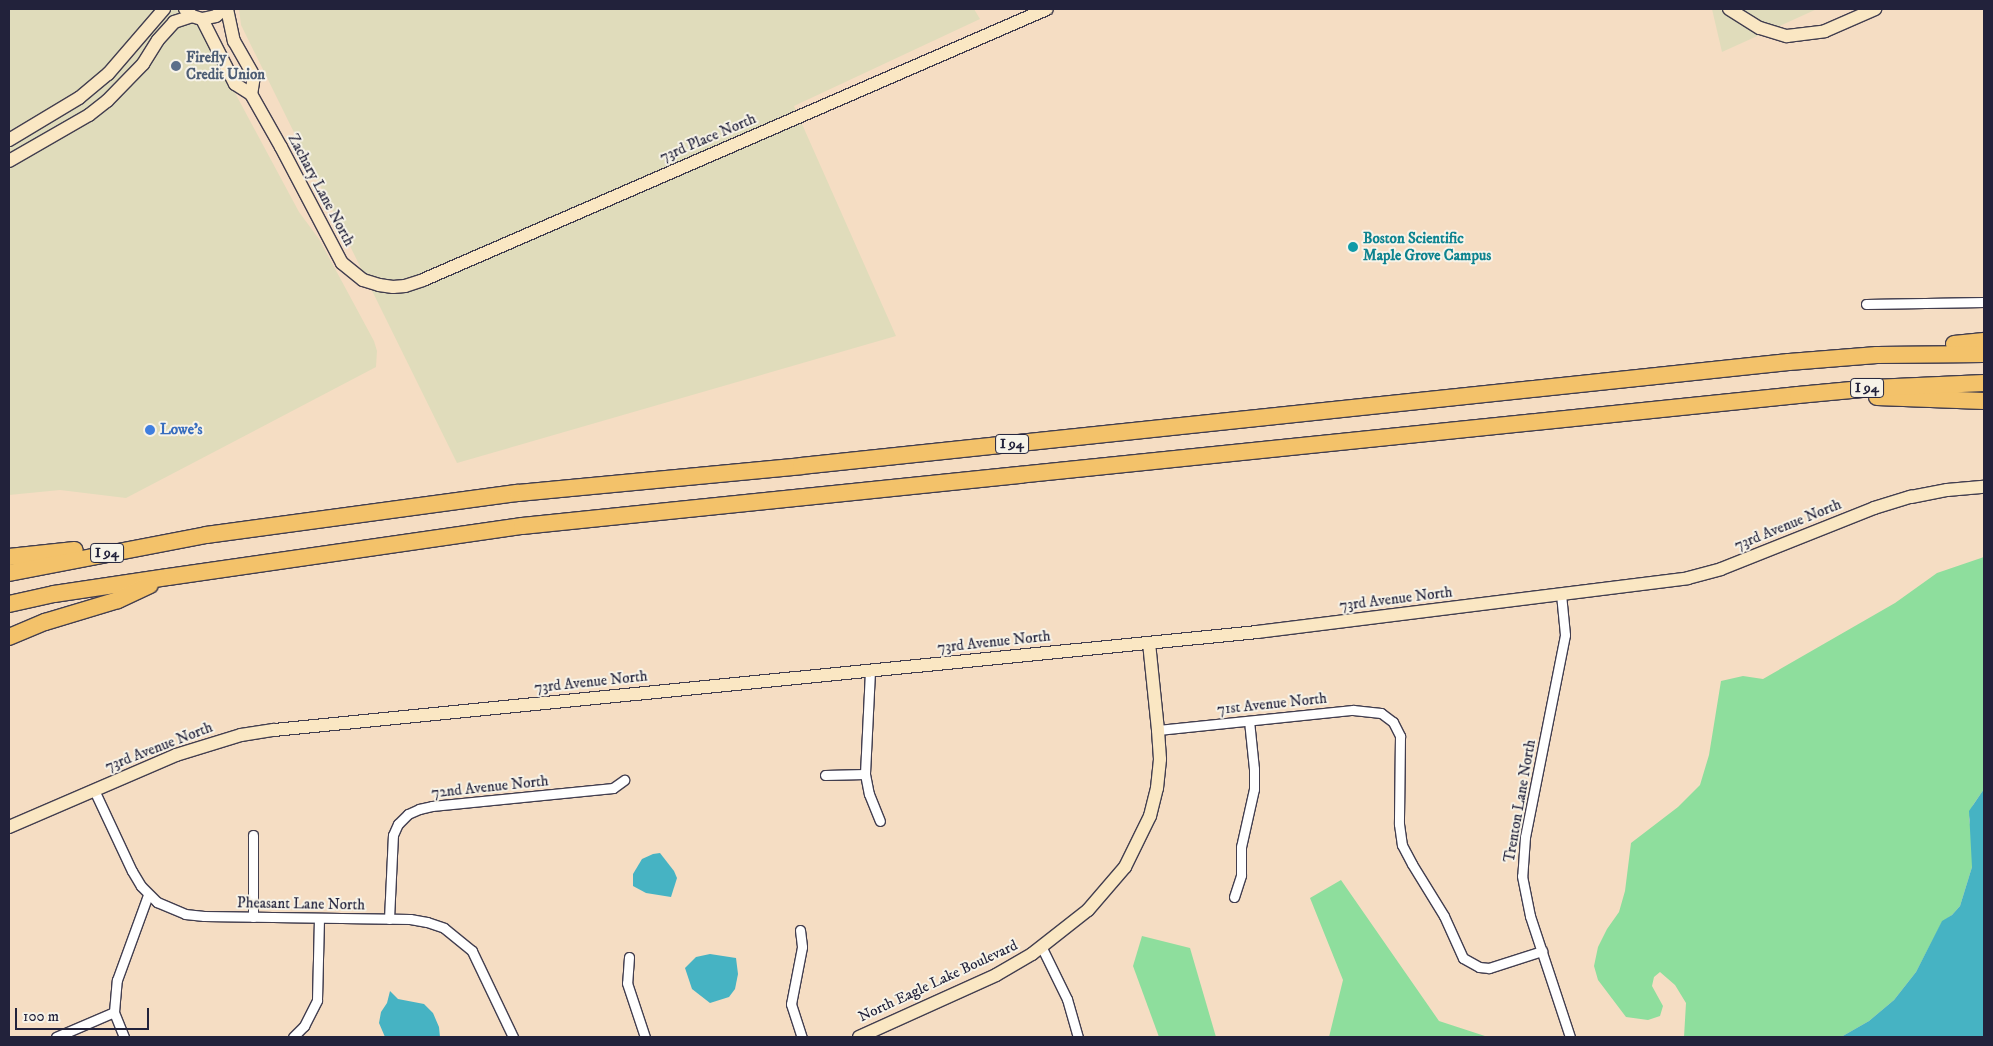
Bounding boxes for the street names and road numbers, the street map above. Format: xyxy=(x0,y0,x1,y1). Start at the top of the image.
street label: 73rd Place North xyxy=(657,110,759,166)
street label: Zachary Lane North xyxy=(284,131,358,249)
road number: I 94 xyxy=(1850,376,1884,399)
road number: I 94 xyxy=(994,432,1030,456)
street label: 73rd Avenue North xyxy=(1732,495,1844,555)
road number: I 94 xyxy=(90,542,124,564)
street label: 73rd Avenue North xyxy=(1338,583,1454,615)
street label: 73rd Avenue North xyxy=(937,627,1051,657)
street label: 73rd Avenue North xyxy=(534,667,648,697)
street label: 71st Avenue North xyxy=(1216,689,1328,719)
street label: 73rd Avenue North xyxy=(103,718,215,776)
street label: Trenton Lane North xyxy=(1500,738,1540,864)
street label: 72nd Avenue North xyxy=(431,772,549,802)
street label: Pheasant Lane North xyxy=(237,894,365,914)
street label: North Eagle Lake Boulevard xyxy=(856,936,1020,1026)

